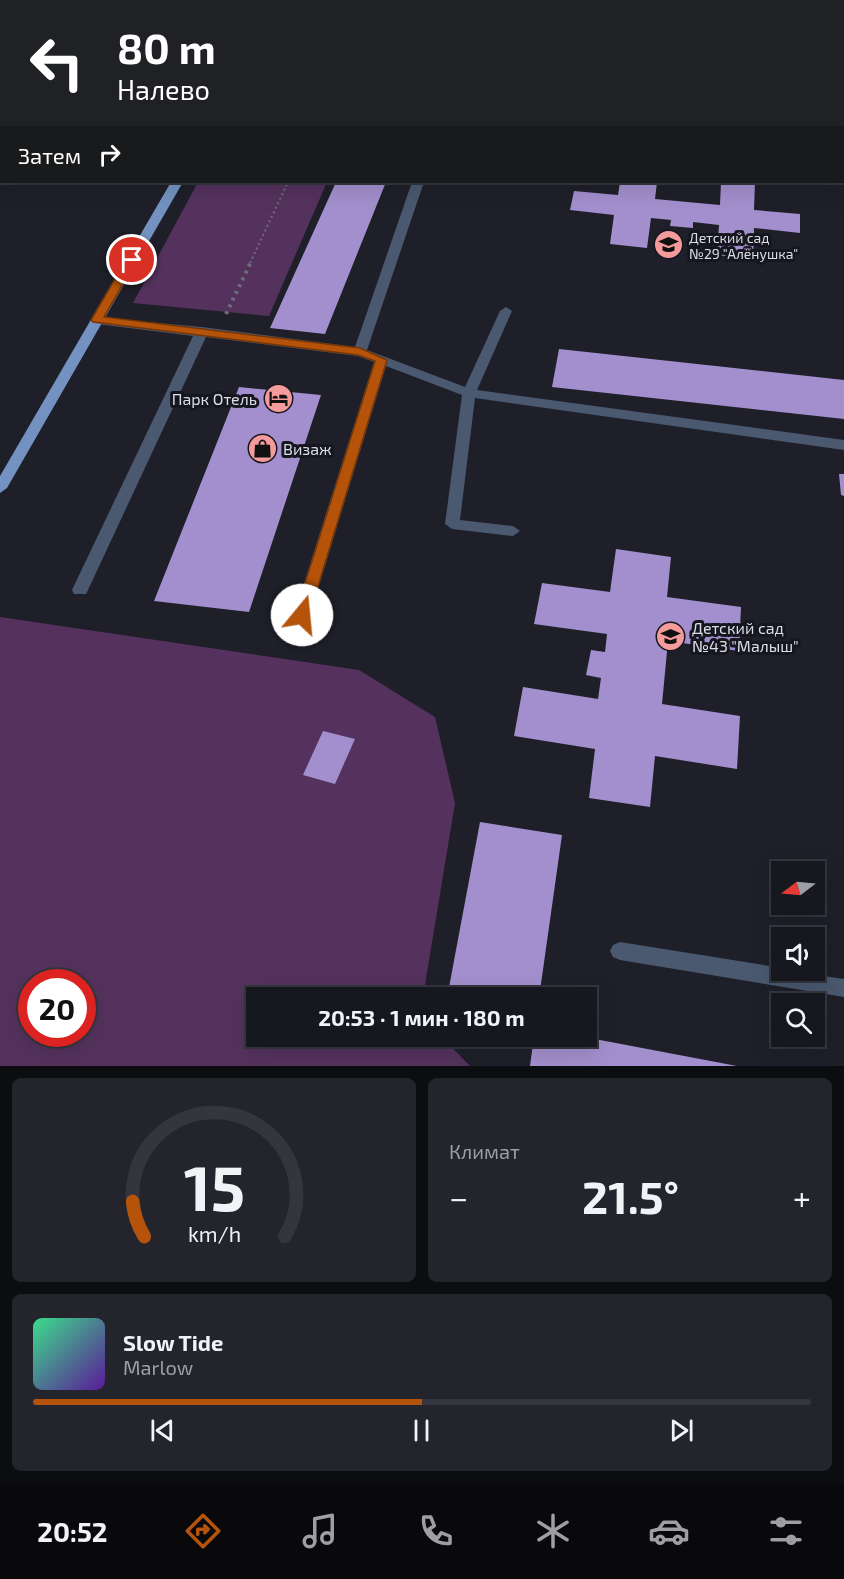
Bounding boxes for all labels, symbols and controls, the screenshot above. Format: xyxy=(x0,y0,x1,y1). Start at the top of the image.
text: 80 m xyxy=(117,22,216,72)
icon: left xyxy=(18,24,96,102)
text: Налево xyxy=(117,73,210,105)
icon: right xyxy=(93,138,126,171)
text: Затем xyxy=(18,142,81,168)
school or university icon: Детский сад №29 "Алёнушка" xyxy=(652,229,684,261)
place label: Детский сад №29 "Алёнушка" xyxy=(689,229,798,262)
pin xyxy=(106,234,157,285)
icon: arrive xyxy=(115,243,148,276)
hotel icon: Парк Отель xyxy=(262,382,294,414)
place label: Парк Отель xyxy=(172,389,257,408)
shop icon: Визаж xyxy=(246,432,278,464)
place label: Визаж xyxy=(283,439,332,458)
position arrow xyxy=(270,583,334,647)
place label: Детский сад №43 "Малыш" xyxy=(692,618,799,655)
school or university icon: Детский сад №43 "Малыш" xyxy=(655,620,687,652)
north arrow xyxy=(771,861,825,915)
map controls xyxy=(771,861,825,1047)
button: sound xyxy=(771,927,825,981)
speed limit sign: 20 xyxy=(18,969,96,1047)
button: search xyxy=(771,993,825,1047)
text: 20:53 · 1 мин · 180 m xyxy=(318,1004,525,1030)
text: Климат xyxy=(449,1139,520,1163)
text: 15 xyxy=(183,1149,245,1224)
text: 21.5° xyxy=(582,1169,679,1223)
text: − xyxy=(449,1177,468,1217)
text: + xyxy=(793,1177,811,1217)
text: km/h xyxy=(187,1221,241,1246)
text: Slow Tide xyxy=(123,1329,223,1355)
text: Marlow xyxy=(123,1355,193,1379)
icon: previous xyxy=(146,1414,179,1447)
icon: pause xyxy=(405,1414,438,1447)
icon: next xyxy=(665,1414,698,1447)
icon: directions xyxy=(182,1510,224,1552)
icon: music xyxy=(299,1510,341,1552)
icon: phone xyxy=(415,1510,457,1552)
icon: climate xyxy=(532,1510,574,1552)
icon: car xyxy=(648,1510,690,1552)
icon: filters xyxy=(765,1510,807,1552)
text: 20:52 xyxy=(37,1515,108,1547)

